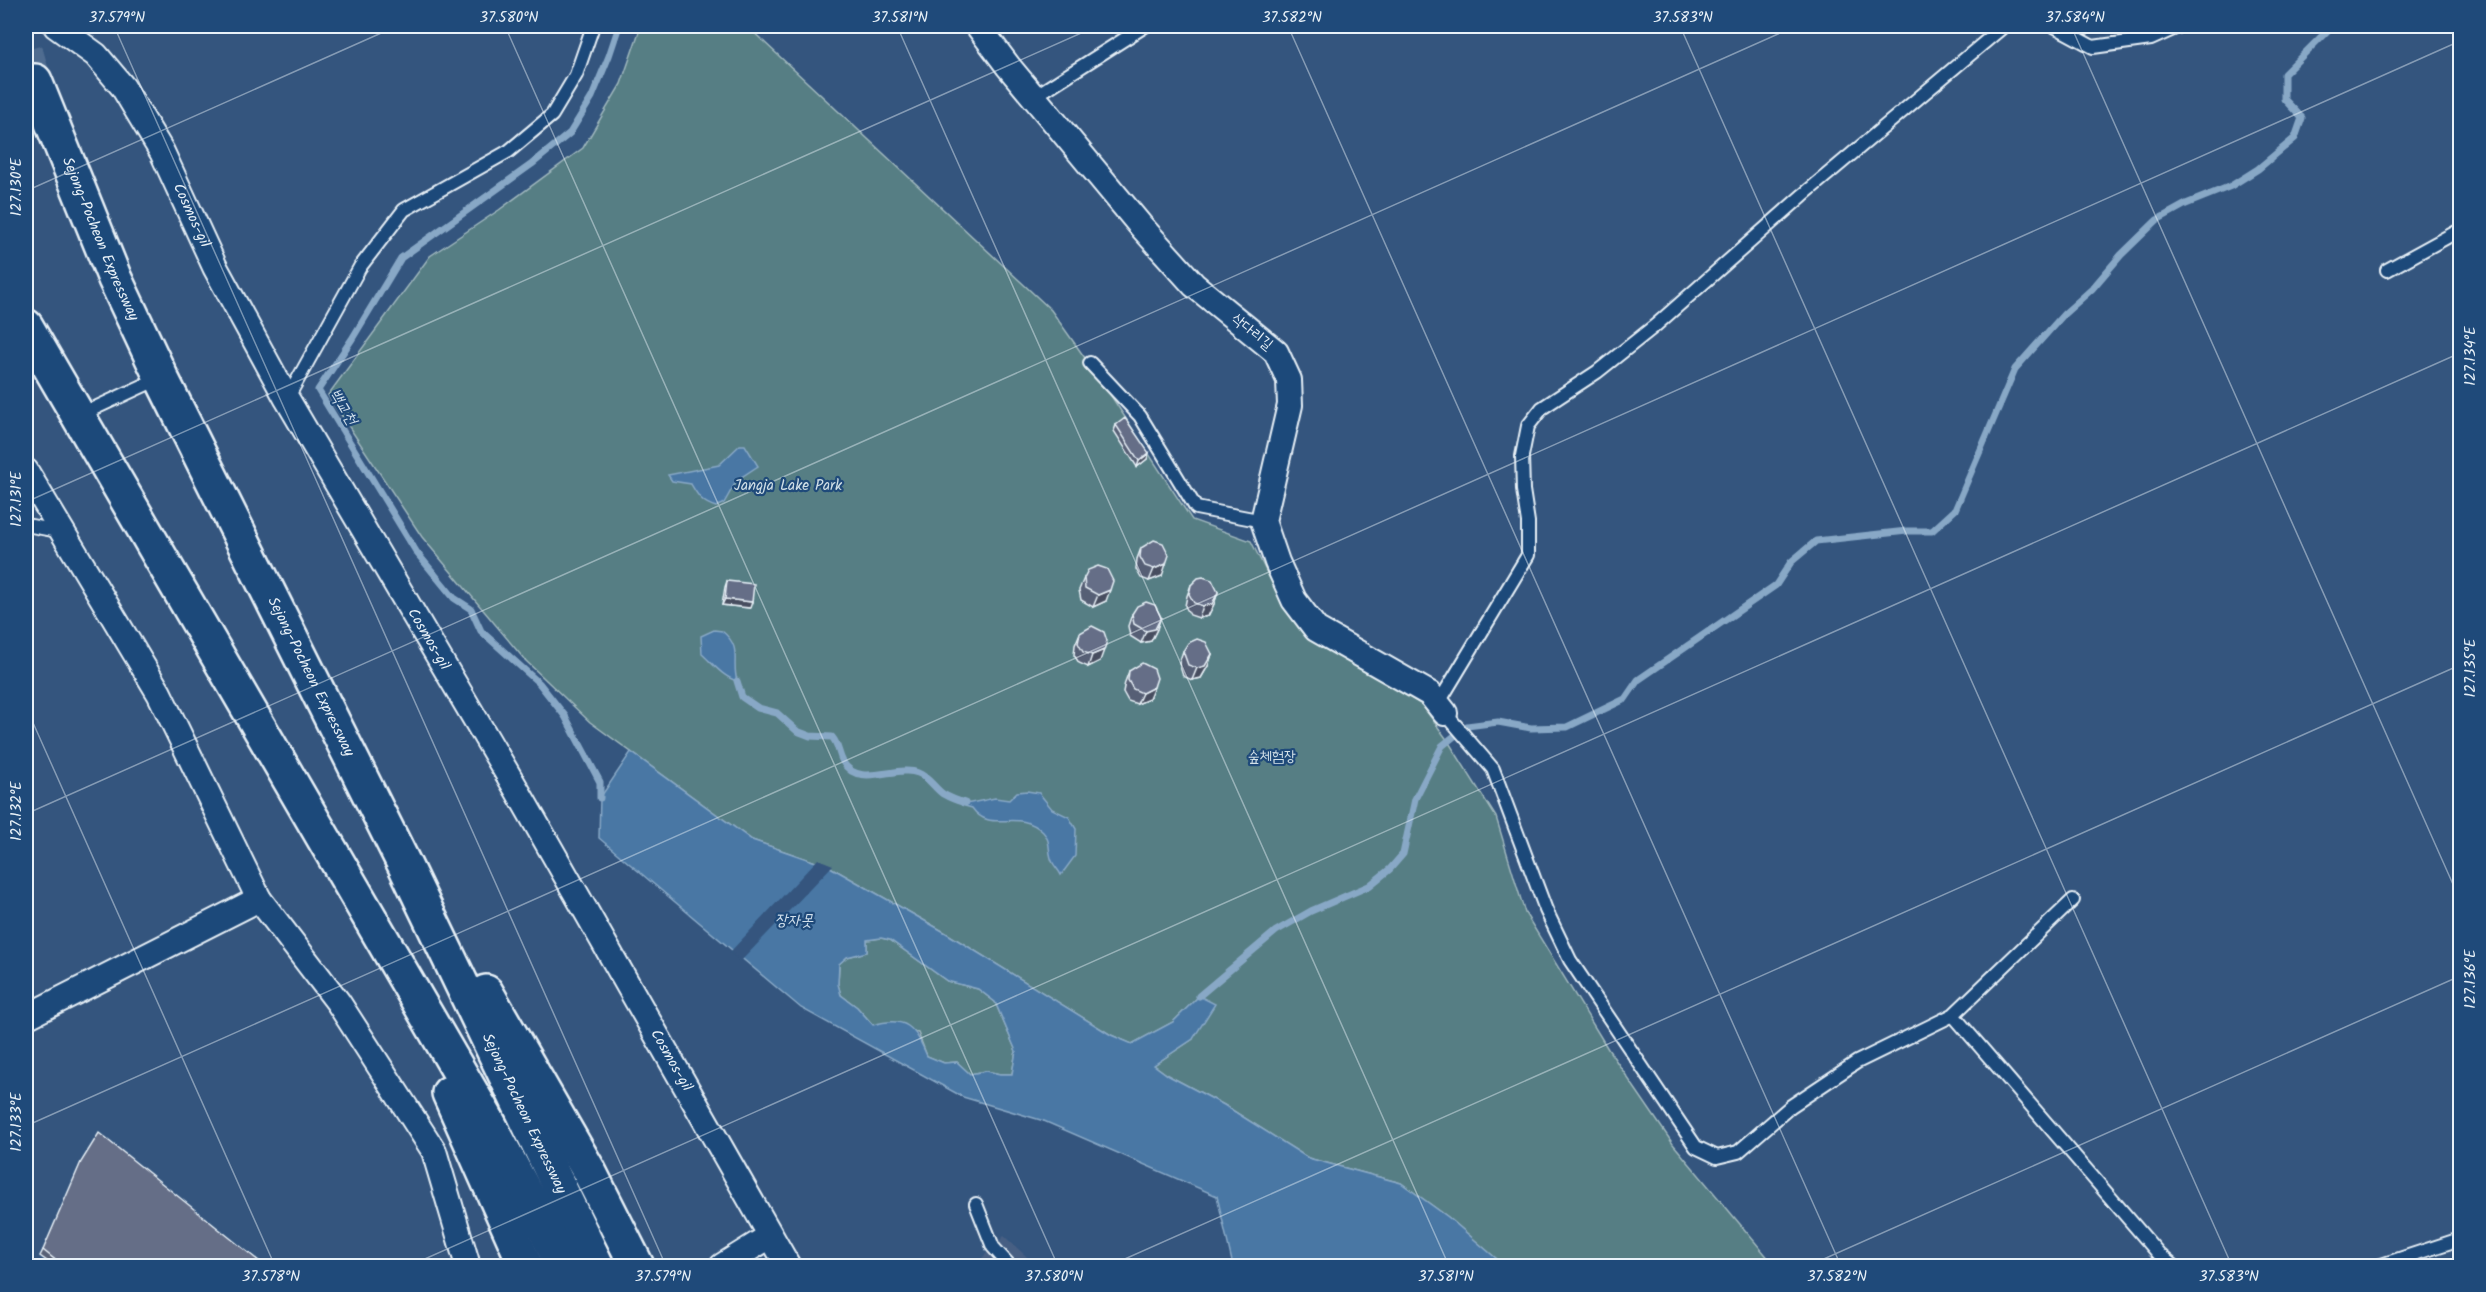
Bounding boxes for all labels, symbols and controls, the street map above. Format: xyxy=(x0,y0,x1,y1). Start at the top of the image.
text: 37.579°N xyxy=(89,6,145,30)
text: 37.580°N xyxy=(480,6,538,30)
text: 37.581°N xyxy=(872,6,928,30)
text: 37.582°N xyxy=(1262,6,1322,30)
text: 37.583°N xyxy=(1653,6,1713,30)
text: 37.584°N xyxy=(2045,6,2105,30)
street label: Sejong-Pocheon Expressway xyxy=(55,154,146,326)
text: 127.130°E xyxy=(5,157,29,216)
street label: Cosmos-gil xyxy=(166,179,217,252)
street label: 삭다리길 xyxy=(1226,307,1278,357)
text: 127.134°E xyxy=(2459,325,2483,386)
water label: 백교천 xyxy=(322,384,365,432)
text: 127.131°E xyxy=(5,470,29,527)
park label: Jangja Lake Park xyxy=(734,474,843,498)
street label: Sejong-Pocheon Expressway xyxy=(261,593,361,762)
street label: Cosmos-gil xyxy=(401,604,456,675)
text: 127.135°E xyxy=(2459,637,2483,698)
park label: 숲체험장 xyxy=(1248,745,1296,769)
text: 127.132°E xyxy=(5,780,29,841)
water label: 장자못 xyxy=(775,908,813,933)
text: 127.136°E xyxy=(2459,948,2483,1009)
street label: Cosmos-gil xyxy=(644,1025,699,1097)
street label: Sejong-Pocheon Expressway xyxy=(475,1029,573,1199)
text: 127.133°E xyxy=(5,1091,29,1152)
text: 37.578°N xyxy=(242,1265,300,1289)
text: 37.579°N xyxy=(635,1265,691,1289)
text: 37.580°N xyxy=(1025,1265,1083,1289)
text: 37.581°N xyxy=(1418,1265,1474,1289)
text: 37.582°N xyxy=(1807,1265,1867,1289)
text: 37.583°N xyxy=(2199,1265,2259,1289)

